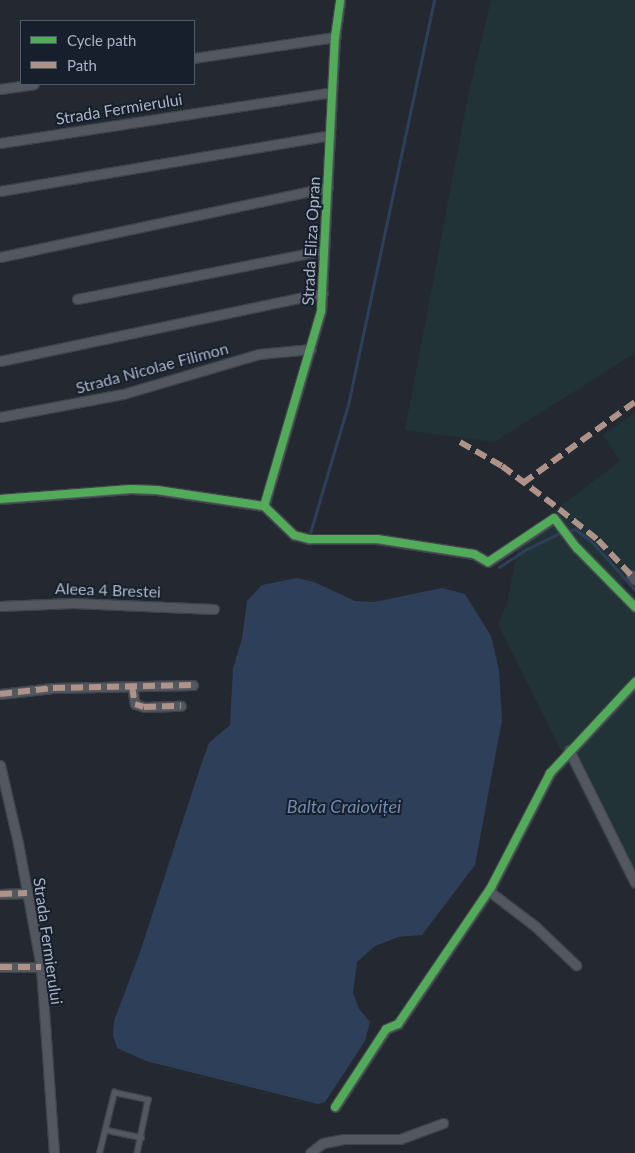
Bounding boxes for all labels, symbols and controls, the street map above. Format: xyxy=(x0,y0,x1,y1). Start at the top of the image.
legend xyxy=(20,20,195,85)
text: Cycle path xyxy=(67,31,136,49)
text: Path xyxy=(67,56,97,74)
street label: Strada Fermierului xyxy=(54,90,184,128)
street label: Strada Eliza Opran xyxy=(298,176,324,306)
street label: Strada Nicolae Filimon xyxy=(74,338,230,398)
street label: Aleea 4 Brestei xyxy=(55,579,161,601)
water label: Balta Craioviței xyxy=(287,795,401,817)
street label: Strada Fermierului xyxy=(30,876,66,1006)

